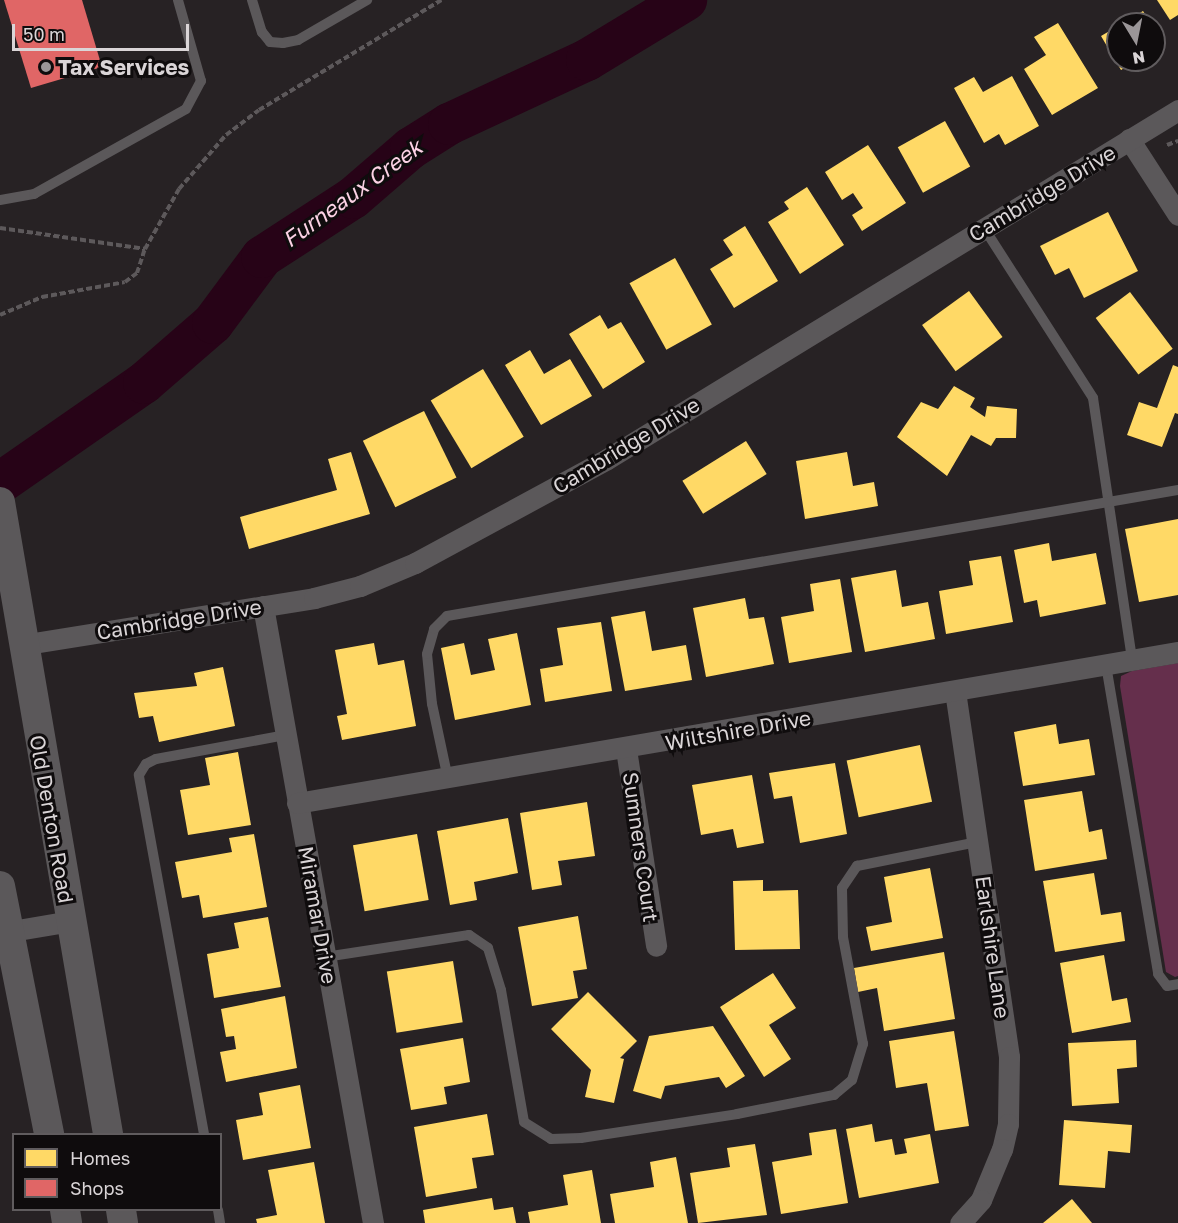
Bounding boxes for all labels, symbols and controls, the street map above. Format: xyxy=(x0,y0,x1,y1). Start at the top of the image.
scale bar xyxy=(15,12,192,50)
north arrow xyxy=(1106,12,1166,72)
text: 50 m xyxy=(23,23,65,45)
text: N xyxy=(1131,47,1147,69)
place label: Tax Services xyxy=(58,54,189,80)
marker: Tax Services xyxy=(39,60,53,74)
water label: Furneaux Creek xyxy=(277,134,427,252)
street label: Cambridge Drive xyxy=(964,139,1120,247)
street label: Cambridge Drive xyxy=(548,391,704,499)
street label: Cambridge Drive xyxy=(95,594,263,644)
street label: Wiltshire Drive xyxy=(663,705,813,755)
street label: Old Denton Road xyxy=(25,733,79,905)
street label: Sumners Court xyxy=(618,770,664,924)
street label: Miramar Drive xyxy=(293,844,343,986)
street label: Earlshire Lane xyxy=(971,874,1015,1020)
legend xyxy=(12,1133,222,1211)
text: Homes xyxy=(70,1147,130,1169)
text: Shops xyxy=(70,1177,124,1199)

